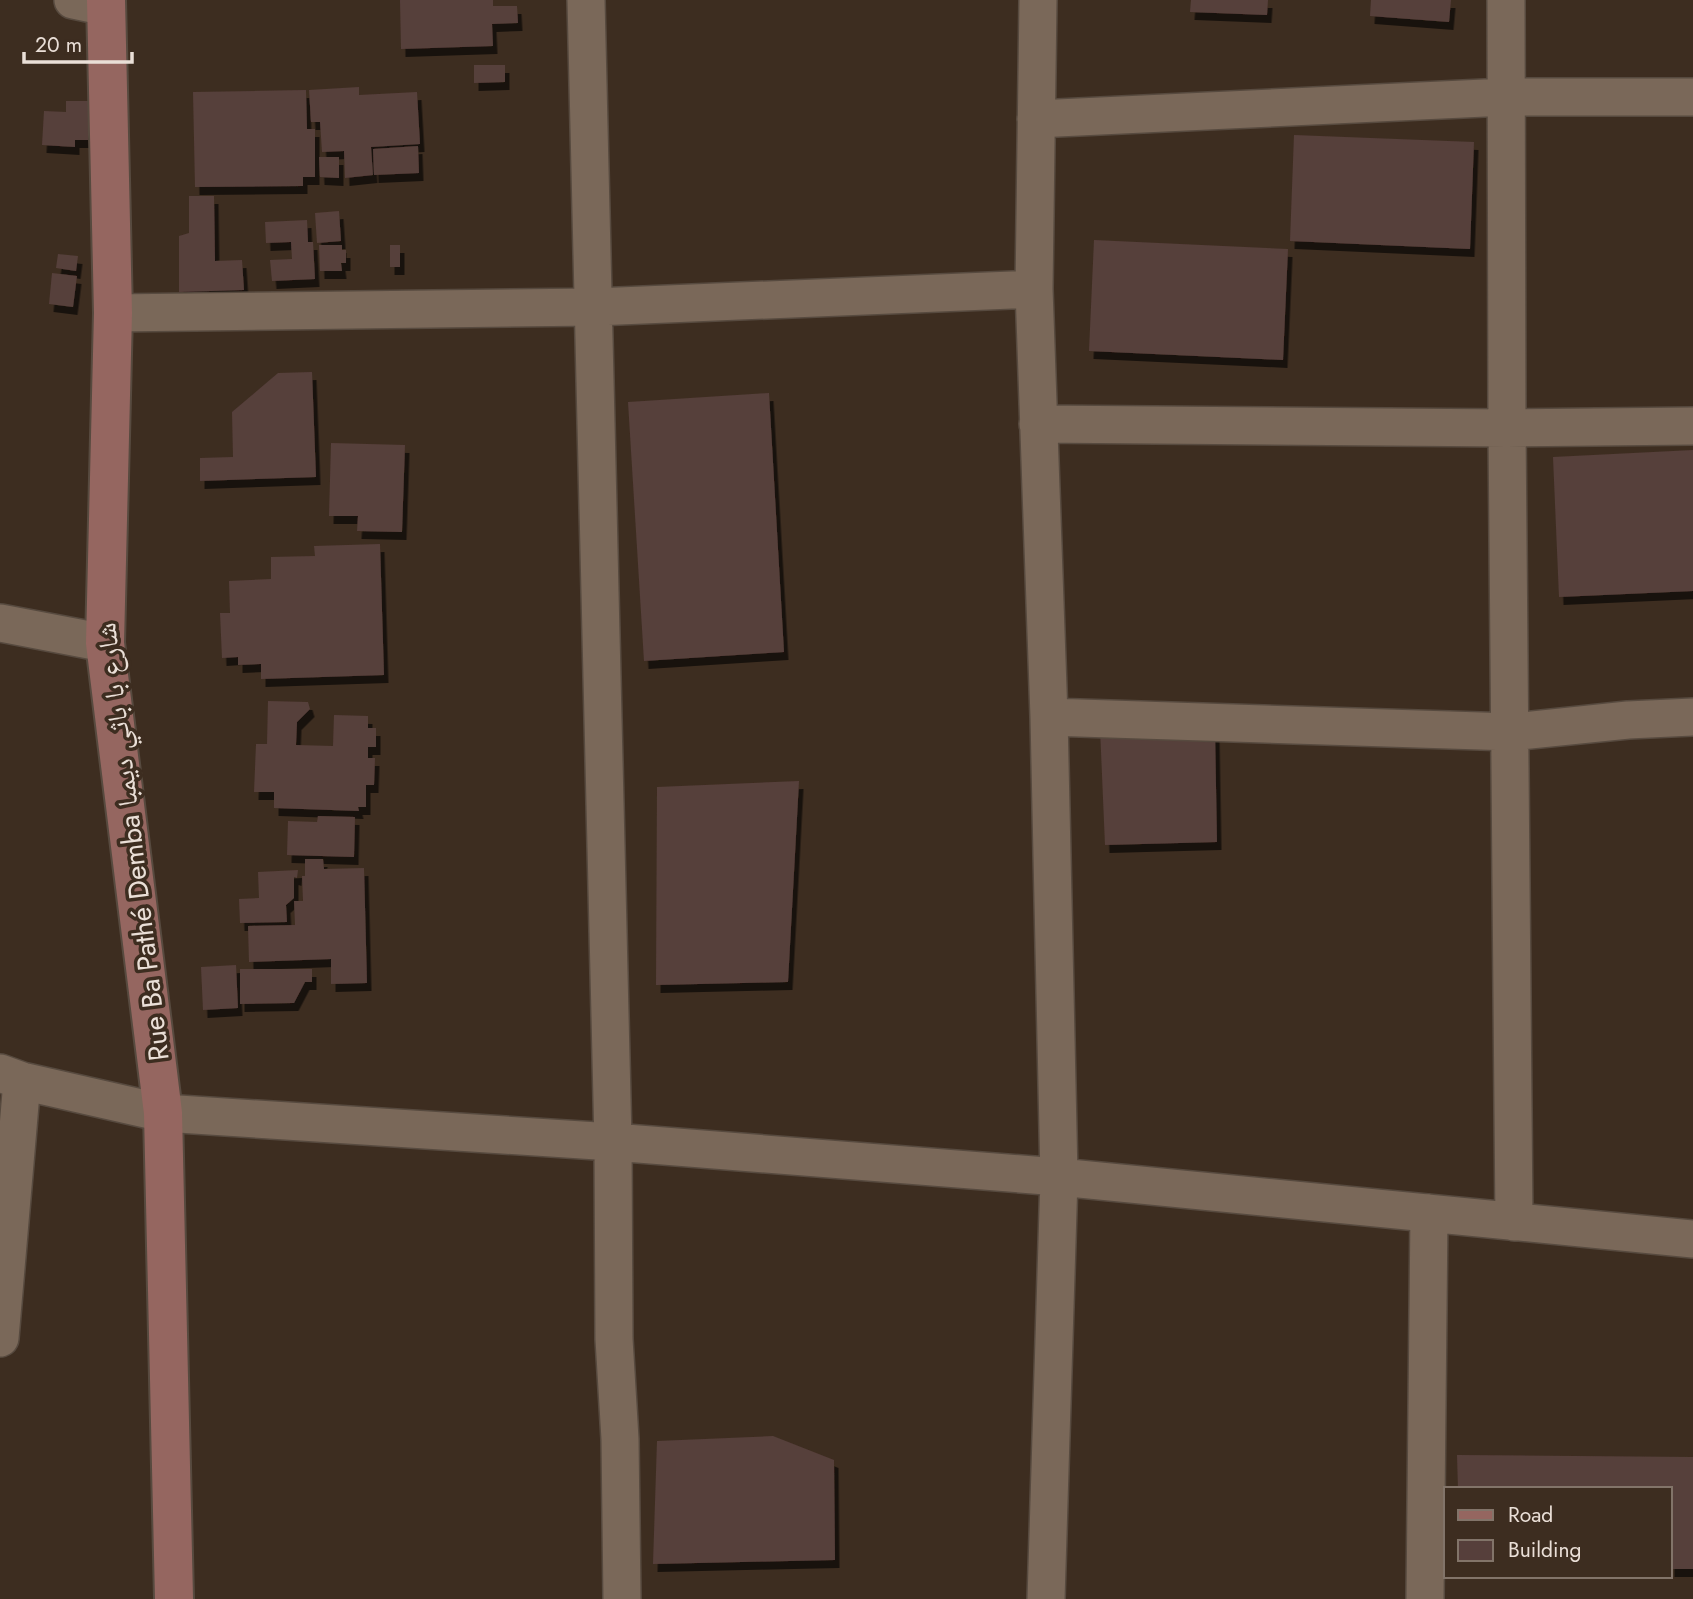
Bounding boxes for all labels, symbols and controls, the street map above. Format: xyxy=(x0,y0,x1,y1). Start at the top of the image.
scale bar xyxy=(24,21,133,65)
text: 20 m xyxy=(35,30,82,60)
street label: Rue Ba Pathé Demba شارع با باثي ديمبا xyxy=(85,620,182,1063)
legend xyxy=(1444,1487,1672,1578)
text: Road xyxy=(1508,1500,1553,1530)
text: Building xyxy=(1508,1535,1581,1565)

